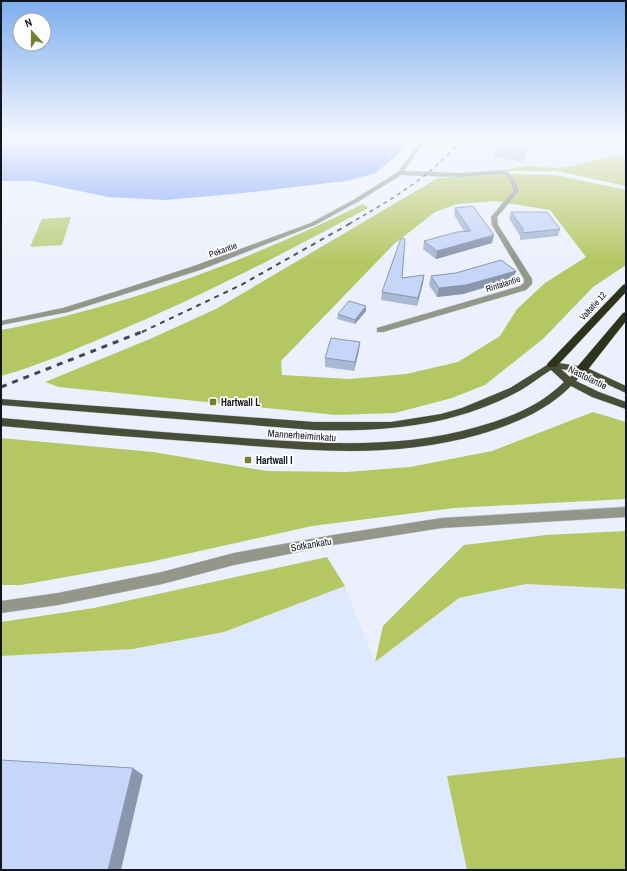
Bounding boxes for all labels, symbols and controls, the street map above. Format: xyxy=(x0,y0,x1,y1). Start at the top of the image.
north arrow xyxy=(12,12,52,52)
text: N xyxy=(23,15,34,30)
street label: Pekantie xyxy=(207,239,239,261)
street label: Rintalantie xyxy=(484,273,522,295)
street label: Valtatie 12 xyxy=(577,289,609,323)
street label: Nastolantie xyxy=(566,363,610,393)
place label: Hartwall L xyxy=(221,396,260,409)
marker: Hartwall L xyxy=(208,397,218,407)
street label: Mannerheiminkatu xyxy=(267,427,337,444)
place label: Hartwall I xyxy=(256,454,292,467)
marker: Hartwall I xyxy=(243,455,253,465)
street label: Sotkankatu xyxy=(290,535,332,554)

